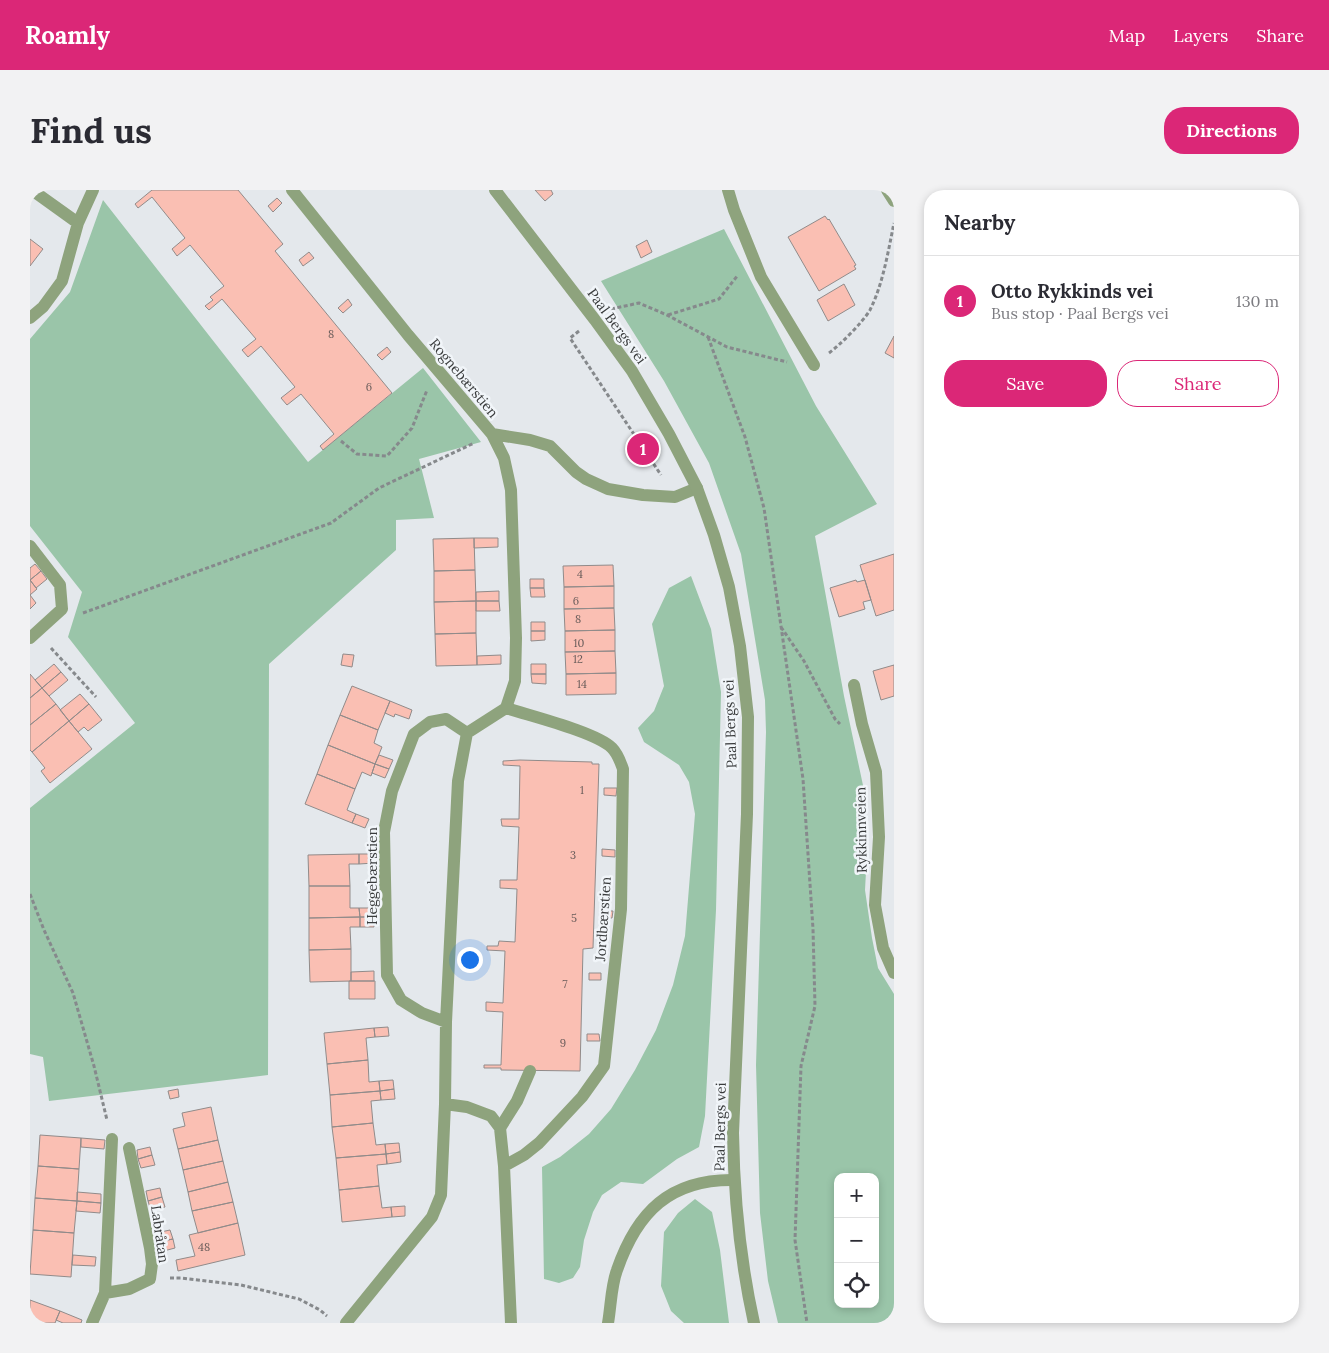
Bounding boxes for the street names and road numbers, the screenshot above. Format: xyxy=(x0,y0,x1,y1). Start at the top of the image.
street label: Paal Bergs vei xyxy=(584,285,650,367)
street label: Rognebærstien xyxy=(426,335,503,422)
street label: Paal Bergs vei xyxy=(719,679,741,769)
street label: Rykkinnveien xyxy=(851,786,871,873)
street label: Heggebærstien xyxy=(363,826,381,925)
street label: Jordbærstien xyxy=(591,876,615,963)
street label: Paal Bergs vei xyxy=(710,1082,730,1172)
street label: Labråtan xyxy=(147,1204,173,1264)

